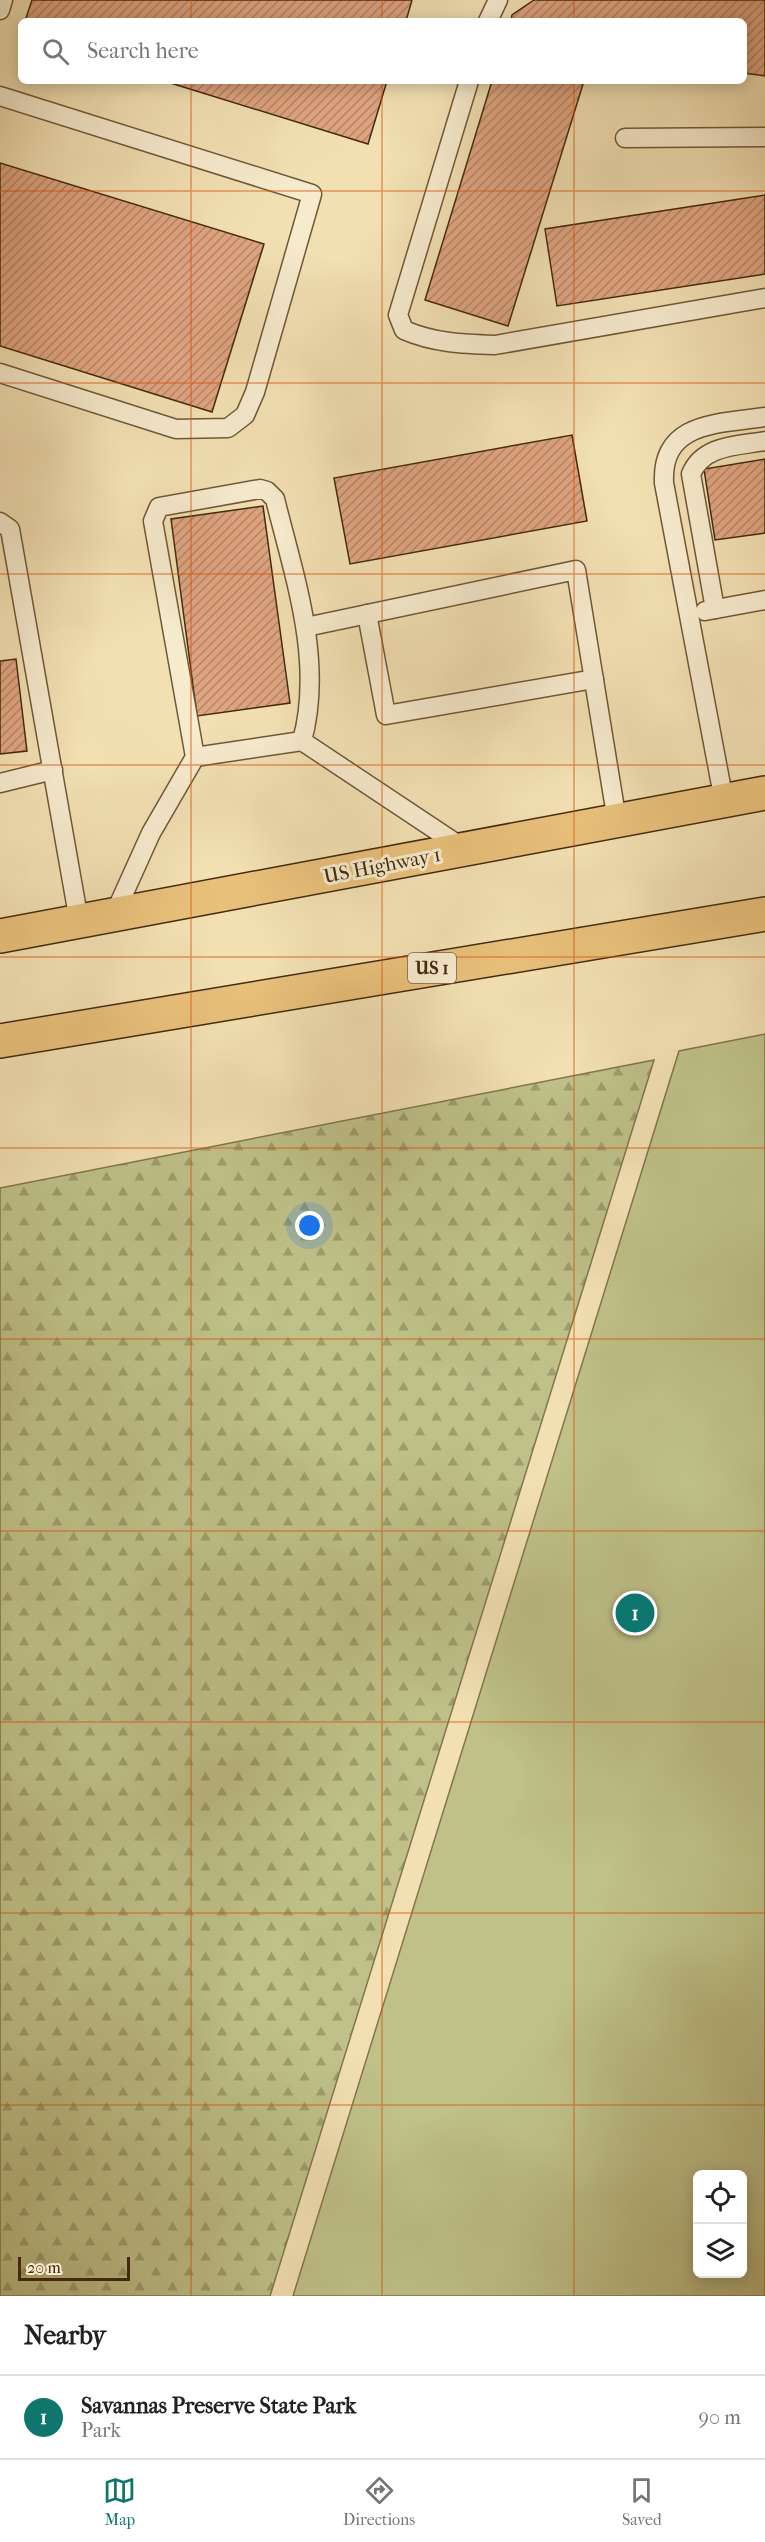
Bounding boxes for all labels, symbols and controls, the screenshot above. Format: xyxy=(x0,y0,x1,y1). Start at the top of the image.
search box xyxy=(18,18,747,84)
icon: search xyxy=(39,35,72,68)
text: Search here xyxy=(87,38,199,64)
street label: US Highway 1 xyxy=(322,843,443,888)
road number: US 1 xyxy=(408,953,456,983)
your location xyxy=(295,1211,324,1240)
pin: 1 xyxy=(616,1590,654,1636)
map controls xyxy=(693,2170,747,2278)
button: locate xyxy=(693,2170,747,2224)
button: layers xyxy=(693,2224,747,2278)
scale bar xyxy=(18,2254,130,2282)
text: 20 m xyxy=(27,2258,61,2277)
text: Nearby xyxy=(24,2320,106,2351)
text: Savannas Preserve State Park xyxy=(81,2393,356,2419)
text: 1 xyxy=(40,2406,47,2429)
text: 90 m xyxy=(699,2406,741,2429)
text: Park xyxy=(81,2419,121,2442)
tab: Map xyxy=(103,2474,136,2529)
tab: Directions xyxy=(343,2474,415,2529)
tab: Saved xyxy=(622,2474,662,2529)

